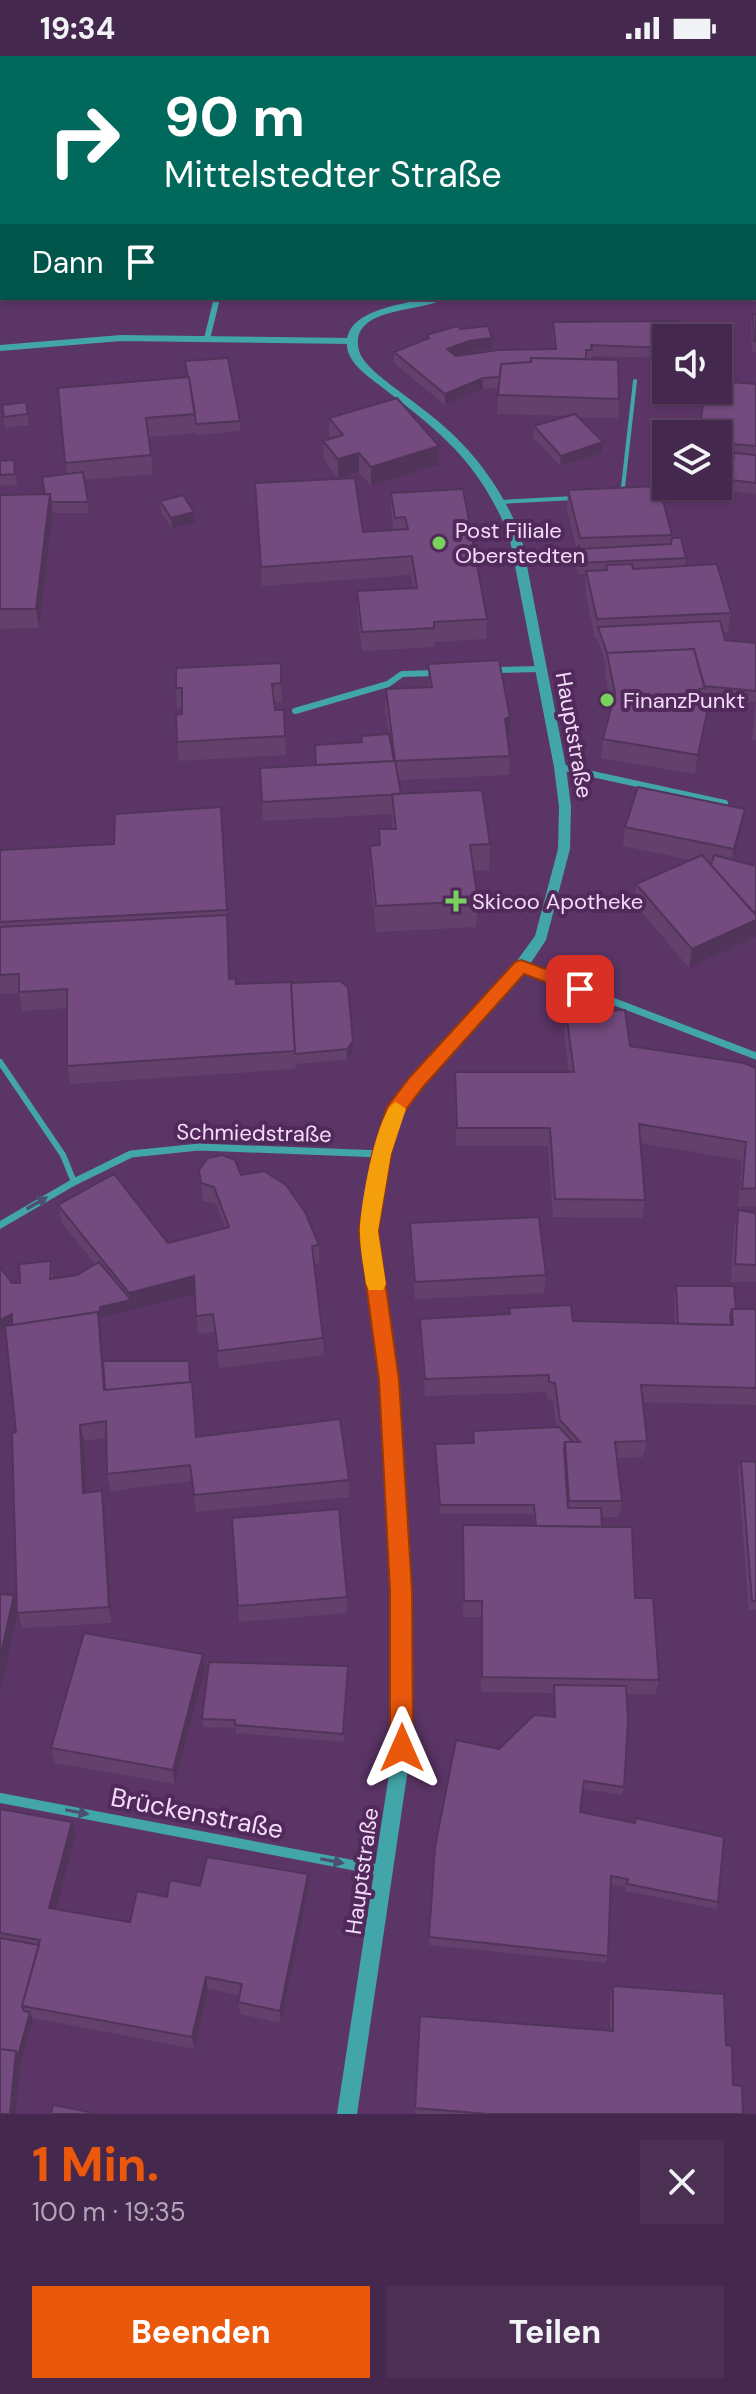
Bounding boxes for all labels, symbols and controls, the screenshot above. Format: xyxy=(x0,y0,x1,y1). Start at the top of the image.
text: 19:34 xyxy=(40,9,115,48)
text: 90 m xyxy=(164,80,305,153)
icon: right xyxy=(32,88,136,192)
text: Mittelstedter Straße xyxy=(164,151,502,198)
icon: arrive xyxy=(119,240,163,284)
text: Dann xyxy=(32,243,103,282)
map controls xyxy=(652,324,732,500)
button: sound xyxy=(652,324,732,404)
button: layers xyxy=(652,420,732,500)
place label: Post Filiale Oberstedten xyxy=(455,516,585,570)
marker: Post Filiale Oberstedten xyxy=(430,534,448,552)
street label: Hauptstraße xyxy=(549,670,599,800)
place label: FinanzPunkt xyxy=(623,686,745,715)
marker: FinanzPunkt xyxy=(598,691,616,709)
place label: Skicoo Apotheke xyxy=(472,887,643,916)
marker: Skicoo Apotheke xyxy=(447,892,465,910)
pin xyxy=(546,955,614,1023)
icon: arrive xyxy=(558,967,602,1011)
street label: Schmiedstraße xyxy=(176,1117,332,1149)
one-way arrow xyxy=(26,1196,48,1210)
position arrow xyxy=(360,1706,444,1790)
street label: Brückenstraße xyxy=(108,1780,286,1846)
street label: Hauptstraße xyxy=(339,1806,385,1936)
one-way arrow xyxy=(64,1807,89,1819)
one-way arrow xyxy=(320,1855,345,1868)
text: 1 Min. xyxy=(32,2133,159,2196)
button: close xyxy=(640,2140,724,2224)
text: 100 m · 19:35 xyxy=(32,2195,186,2229)
button: Beenden xyxy=(32,2286,370,2378)
button: Teilen xyxy=(386,2286,724,2378)

